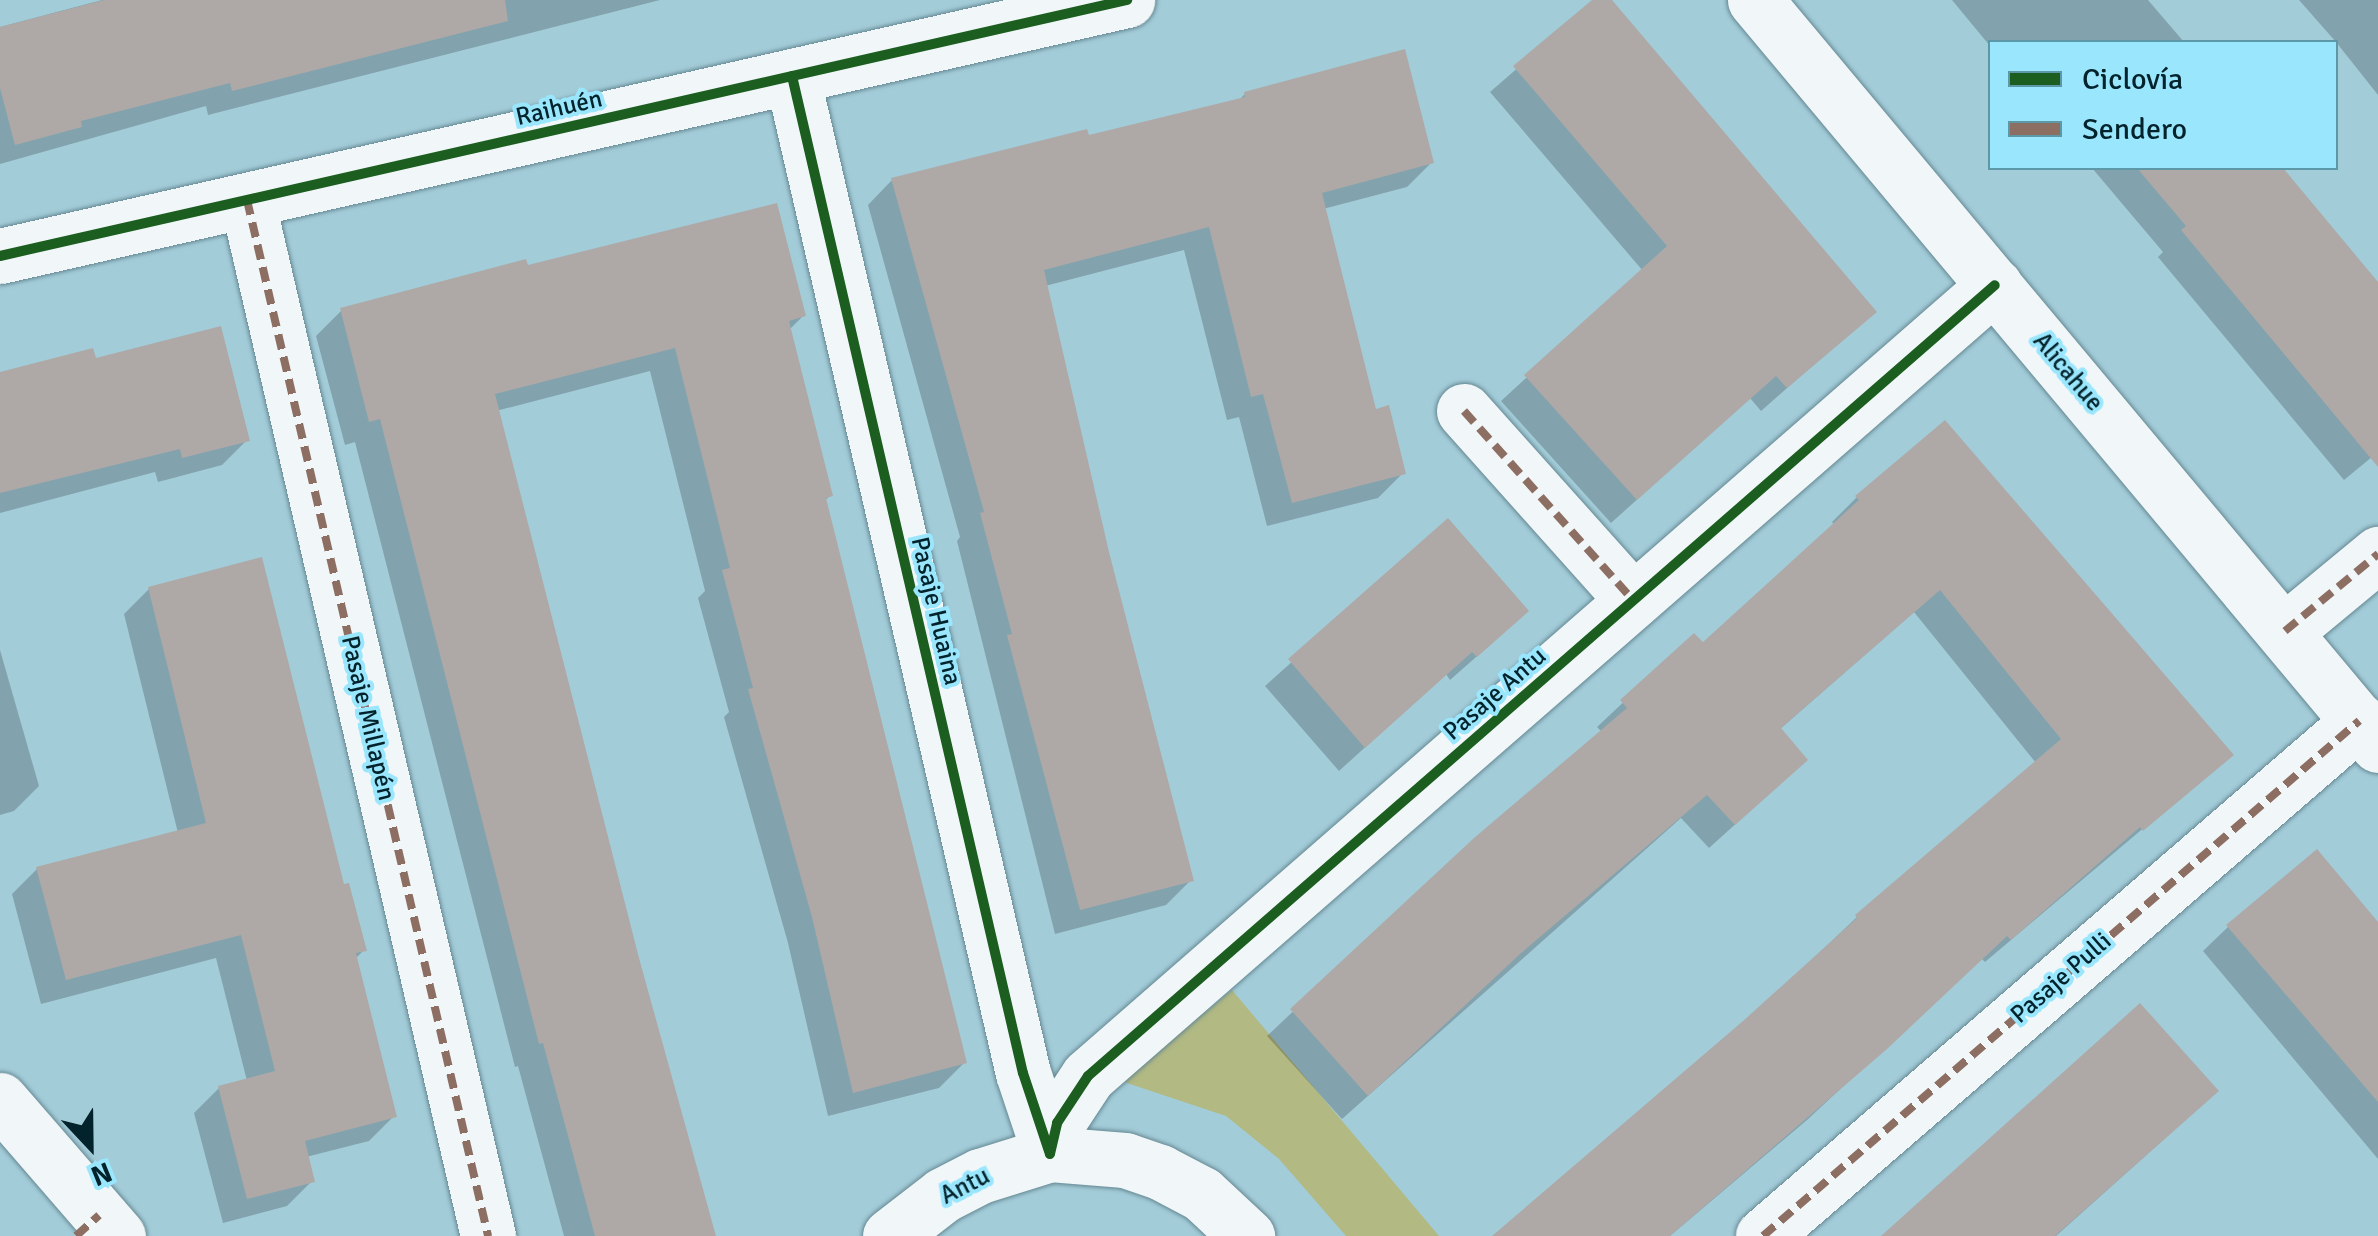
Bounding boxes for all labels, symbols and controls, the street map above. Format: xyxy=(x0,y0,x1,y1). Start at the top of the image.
legend xyxy=(1988,40,2338,170)
text: Ciclovía xyxy=(2082,61,2183,98)
street label: Raihuén xyxy=(513,84,605,132)
text: Sendero xyxy=(2082,111,2187,148)
street label: Alicahue xyxy=(2027,327,2109,417)
street label: Pasaje Huaina xyxy=(904,534,968,688)
street label: Pasaje Millapén xyxy=(334,633,402,803)
street label: Pasaje Antu xyxy=(1438,641,1552,747)
street label: Pasaje Pulli xyxy=(2005,926,2117,1030)
north arrow xyxy=(40,1096,140,1196)
text: N xyxy=(86,1154,117,1193)
street label: Antu xyxy=(935,1161,995,1211)

